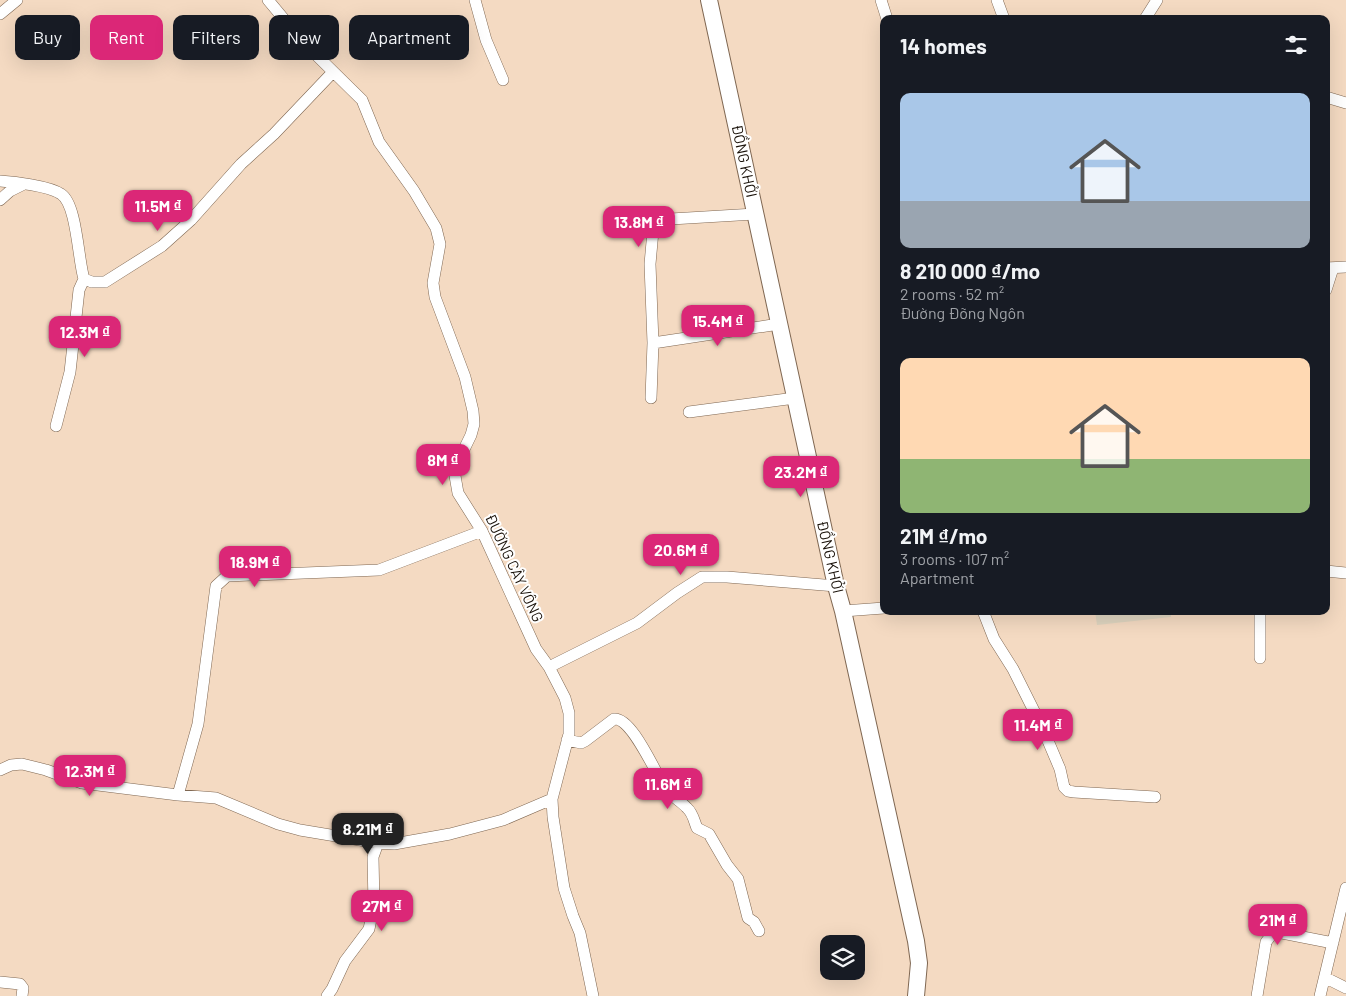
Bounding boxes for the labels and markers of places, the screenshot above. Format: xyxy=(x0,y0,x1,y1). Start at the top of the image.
pin: 11.5M ₫ xyxy=(112,190,204,232)
pin: 13.8M ₫ xyxy=(593,206,685,248)
pin: 15.4M ₫ xyxy=(672,304,764,347)
pin: 12.3M ₫ xyxy=(39,316,131,358)
pin: 8M ₫ xyxy=(413,444,473,486)
pin: 23.2M ₫ xyxy=(755,456,847,498)
pin: 20.6M ₫ xyxy=(635,534,727,576)
pin: 18.9M ₫ xyxy=(209,546,301,588)
pin: 11.4M ₫ xyxy=(992,708,1084,751)
pin: 12.3M ₫ xyxy=(44,754,136,797)
pin: 11.6M ₫ xyxy=(622,768,714,810)
pin: 8.21M ₫ xyxy=(322,812,414,855)
pin: 27M ₫ xyxy=(347,890,417,932)
pin: 21M ₫ xyxy=(1243,904,1313,946)

